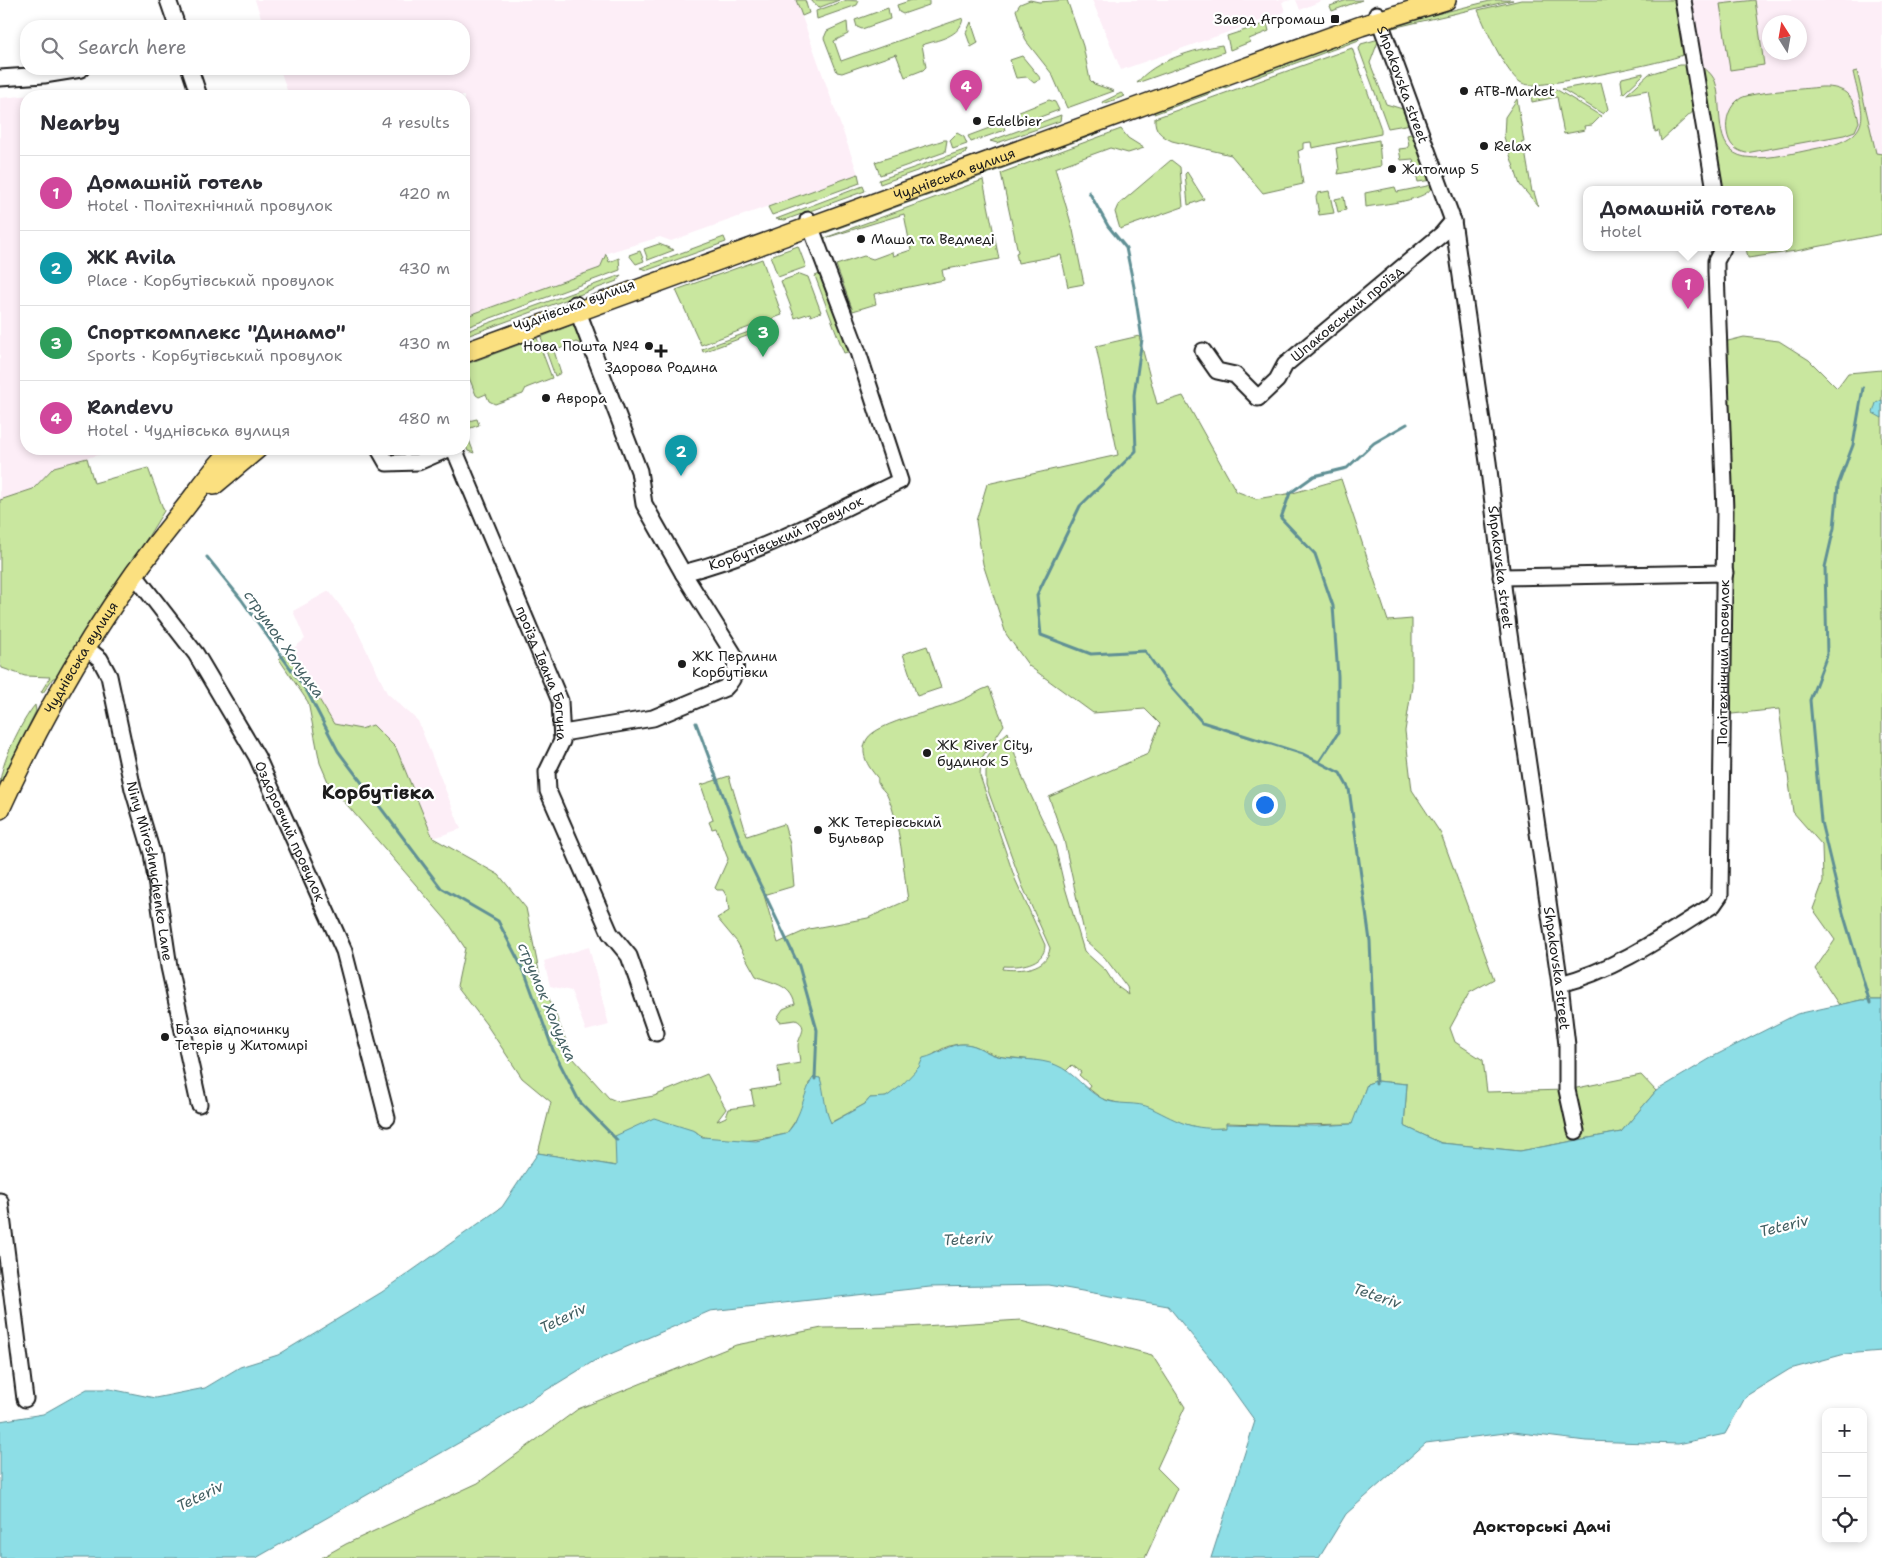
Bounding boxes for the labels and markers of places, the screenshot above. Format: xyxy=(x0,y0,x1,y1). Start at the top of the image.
place label: Завод Агромаш xyxy=(1214,10,1325,28)
marker: Завод Агромаш xyxy=(1329,13,1341,25)
pin: 4 xyxy=(950,70,982,111)
place label: ATB-Market xyxy=(1474,82,1555,100)
marker: ATB-Market xyxy=(1458,85,1470,97)
place label: Edelbier xyxy=(987,112,1043,130)
marker: Edelbier xyxy=(971,115,983,127)
place label: Relax xyxy=(1494,137,1531,155)
marker: Relax xyxy=(1478,140,1490,152)
place label: Житомир 5 xyxy=(1402,160,1479,178)
marker: Житомир 5 xyxy=(1386,163,1398,175)
place label: Маша та Ведмеді xyxy=(871,230,995,248)
marker: Маша та Ведмеді xyxy=(855,233,867,245)
pin: 1 xyxy=(1672,268,1704,309)
pin: 3 xyxy=(747,316,779,357)
place label: Нова Пошта №4 xyxy=(523,337,639,355)
marker: Нова Пошта №4 xyxy=(643,340,655,352)
marker: Здорова Родина xyxy=(655,345,667,357)
place label: Здорова Родина xyxy=(605,358,718,376)
place label: Аврора xyxy=(556,389,607,407)
marker: Аврора xyxy=(540,392,552,404)
pin: 2 xyxy=(665,435,697,476)
place label: ЖК Перлини Корбутівки xyxy=(692,647,778,681)
marker: ЖК Перлини Корбутівки xyxy=(676,658,688,670)
place label: ЖК River City, будинок 5 xyxy=(937,736,1033,770)
marker: ЖК River City, будинок 5 xyxy=(921,747,933,759)
place label: ЖК Тетерівський Бульвар xyxy=(828,813,942,847)
marker: ЖК Тетерівський Бульвар xyxy=(812,824,824,836)
place label: База відпочинку Тетерів у Житомирі xyxy=(175,1020,308,1054)
marker: База відпочинку Тетерів у Житомирі xyxy=(159,1031,171,1043)

